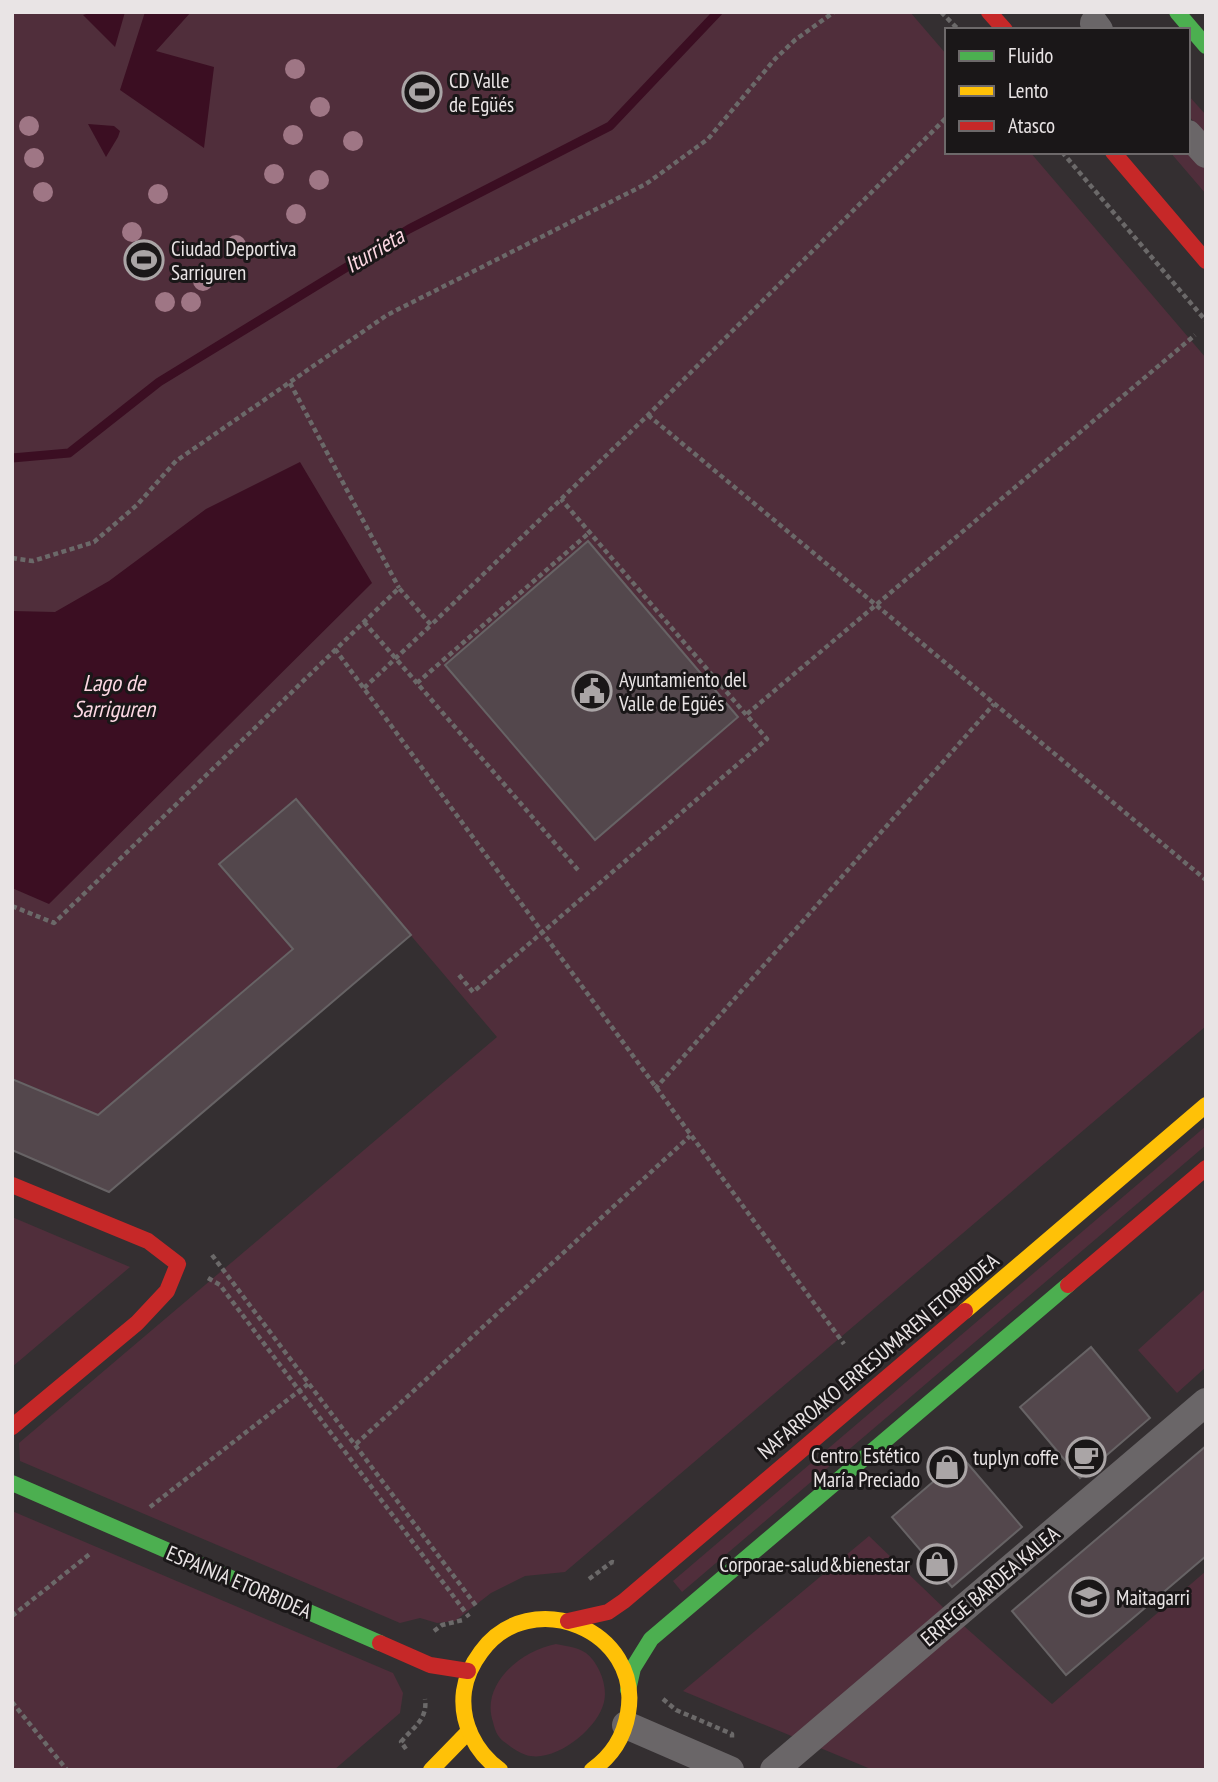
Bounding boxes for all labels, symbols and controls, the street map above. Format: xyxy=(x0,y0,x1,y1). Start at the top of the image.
legend xyxy=(945,28,1190,154)
text: Fluido xyxy=(1008,42,1053,69)
place label: CD Valle de Egüés xyxy=(449,67,514,118)
sports icon: CD Valle de Egüés xyxy=(401,71,443,113)
text: Lento xyxy=(1008,77,1048,104)
text: Atasco xyxy=(1008,112,1055,139)
water label: Iturrieta xyxy=(339,220,411,279)
place label: Ciudad Deportiva Sarriguren xyxy=(171,235,296,286)
sports icon: Ciudad Deportiva Sarriguren xyxy=(123,239,165,281)
place label: Ayuntamiento del Valle de Egüés xyxy=(618,666,747,717)
water label: Lago de Sarriguren xyxy=(73,668,157,723)
public building icon: Ayuntamiento del Valle de Egüés xyxy=(571,670,613,712)
street label: NAFARROAKO ERRESUMAREN ETORBIDEA xyxy=(752,1247,1004,1465)
cafe icon: tuplyn coffe xyxy=(1065,1436,1107,1478)
place label: Centro Estético María Preciado xyxy=(811,1442,920,1493)
place label: tuplyn coffe xyxy=(973,1444,1059,1471)
shop icon: Centro Estético María Preciado xyxy=(926,1446,968,1488)
street label: ERREGE BARDEA KALEA xyxy=(915,1520,1065,1652)
street label: ESPAINIA ETORBIDEA xyxy=(162,1539,316,1625)
shop icon: Corporae-salud&bienestar xyxy=(916,1543,958,1585)
place label: Corporae-salud&bienestar xyxy=(719,1551,910,1578)
school or university icon: Maitagarri xyxy=(1068,1576,1110,1618)
place label: Maitagarri xyxy=(1116,1584,1190,1611)

